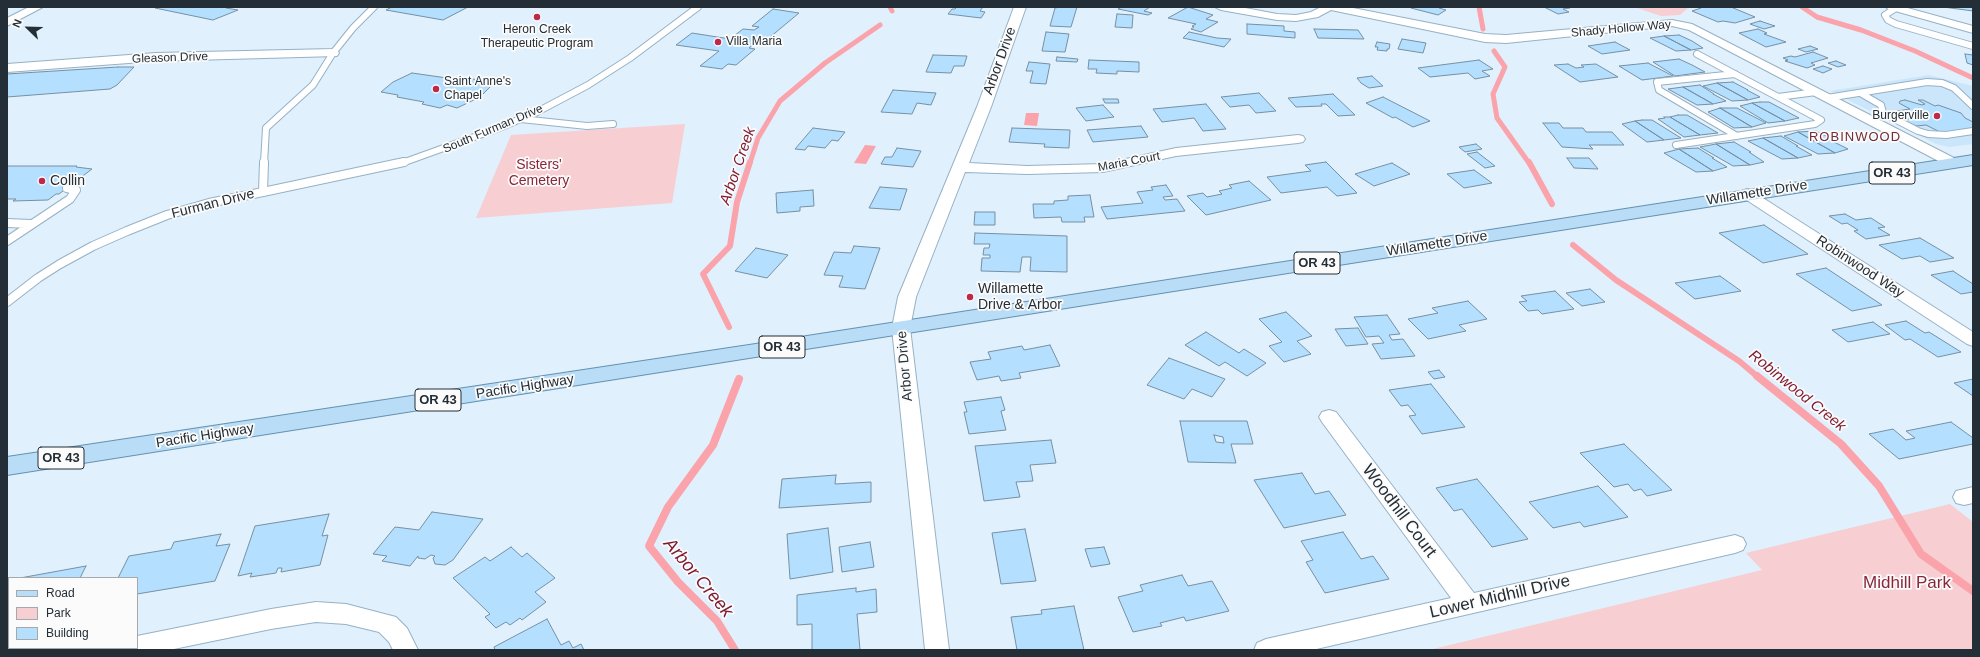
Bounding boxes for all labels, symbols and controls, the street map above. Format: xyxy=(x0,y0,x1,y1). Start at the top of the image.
north arrow xyxy=(8,8,48,48)
marker: Heron Creek Therapeutic Program xyxy=(532,12,542,22)
text: N xyxy=(10,17,24,29)
street label: Shady Hollow Way xyxy=(1570,17,1672,41)
place label: Heron Creek Therapeutic Program xyxy=(481,23,593,51)
street label: Arbor Drive xyxy=(980,25,1020,97)
place label: Villa Maria xyxy=(726,35,782,49)
marker: Villa Maria xyxy=(713,37,723,47)
street label: Gleason Drive xyxy=(132,49,208,67)
place label: Saint Anne's Chapel xyxy=(444,75,511,103)
marker: Saint Anne's Chapel xyxy=(431,84,441,94)
street label: South Furman Drive xyxy=(441,101,545,157)
place label: Burgerville xyxy=(1872,109,1929,123)
marker: Burgerville xyxy=(1932,111,1942,121)
water label: Arbor Creek xyxy=(716,125,760,207)
district label: ROBINWOOD xyxy=(1809,129,1901,145)
street label: Maria Court xyxy=(1097,149,1161,175)
park label: Sisters' Cemetery xyxy=(509,157,569,190)
road number: OR 43 xyxy=(1869,162,1915,184)
place label: Collin xyxy=(50,173,85,189)
marker: Collin xyxy=(37,176,47,186)
street label: Willamette Drive xyxy=(1705,177,1809,209)
street label: Furman Drive xyxy=(170,186,256,222)
street label: Willamette Drive xyxy=(1385,228,1489,260)
street label: Robinwood Way xyxy=(1813,232,1907,302)
road number: OR 43 xyxy=(1294,252,1340,274)
place label: Willamette Drive & Arbor xyxy=(978,281,1062,314)
marker: Willamette Drive & Arbor xyxy=(965,292,975,302)
street label: Arbor Drive xyxy=(894,330,916,402)
road number: OR 43 xyxy=(759,336,805,358)
water label: Robinwood Creek xyxy=(1745,346,1849,436)
street label: Pacific Highway xyxy=(475,371,575,403)
road number: OR 43 xyxy=(415,389,461,411)
street label: Pacific Highway xyxy=(155,420,255,452)
road number: OR 43 xyxy=(38,447,84,469)
street label: Woodhill Court xyxy=(1357,460,1441,562)
water label: Arbor Creek xyxy=(659,534,737,622)
street label: Lower Midhill Drive xyxy=(1428,571,1572,623)
park label: Midhill Park xyxy=(1863,573,1951,593)
legend xyxy=(8,577,138,649)
text: Road xyxy=(46,586,75,600)
text: Park xyxy=(46,606,71,620)
text: Building xyxy=(46,626,89,640)

